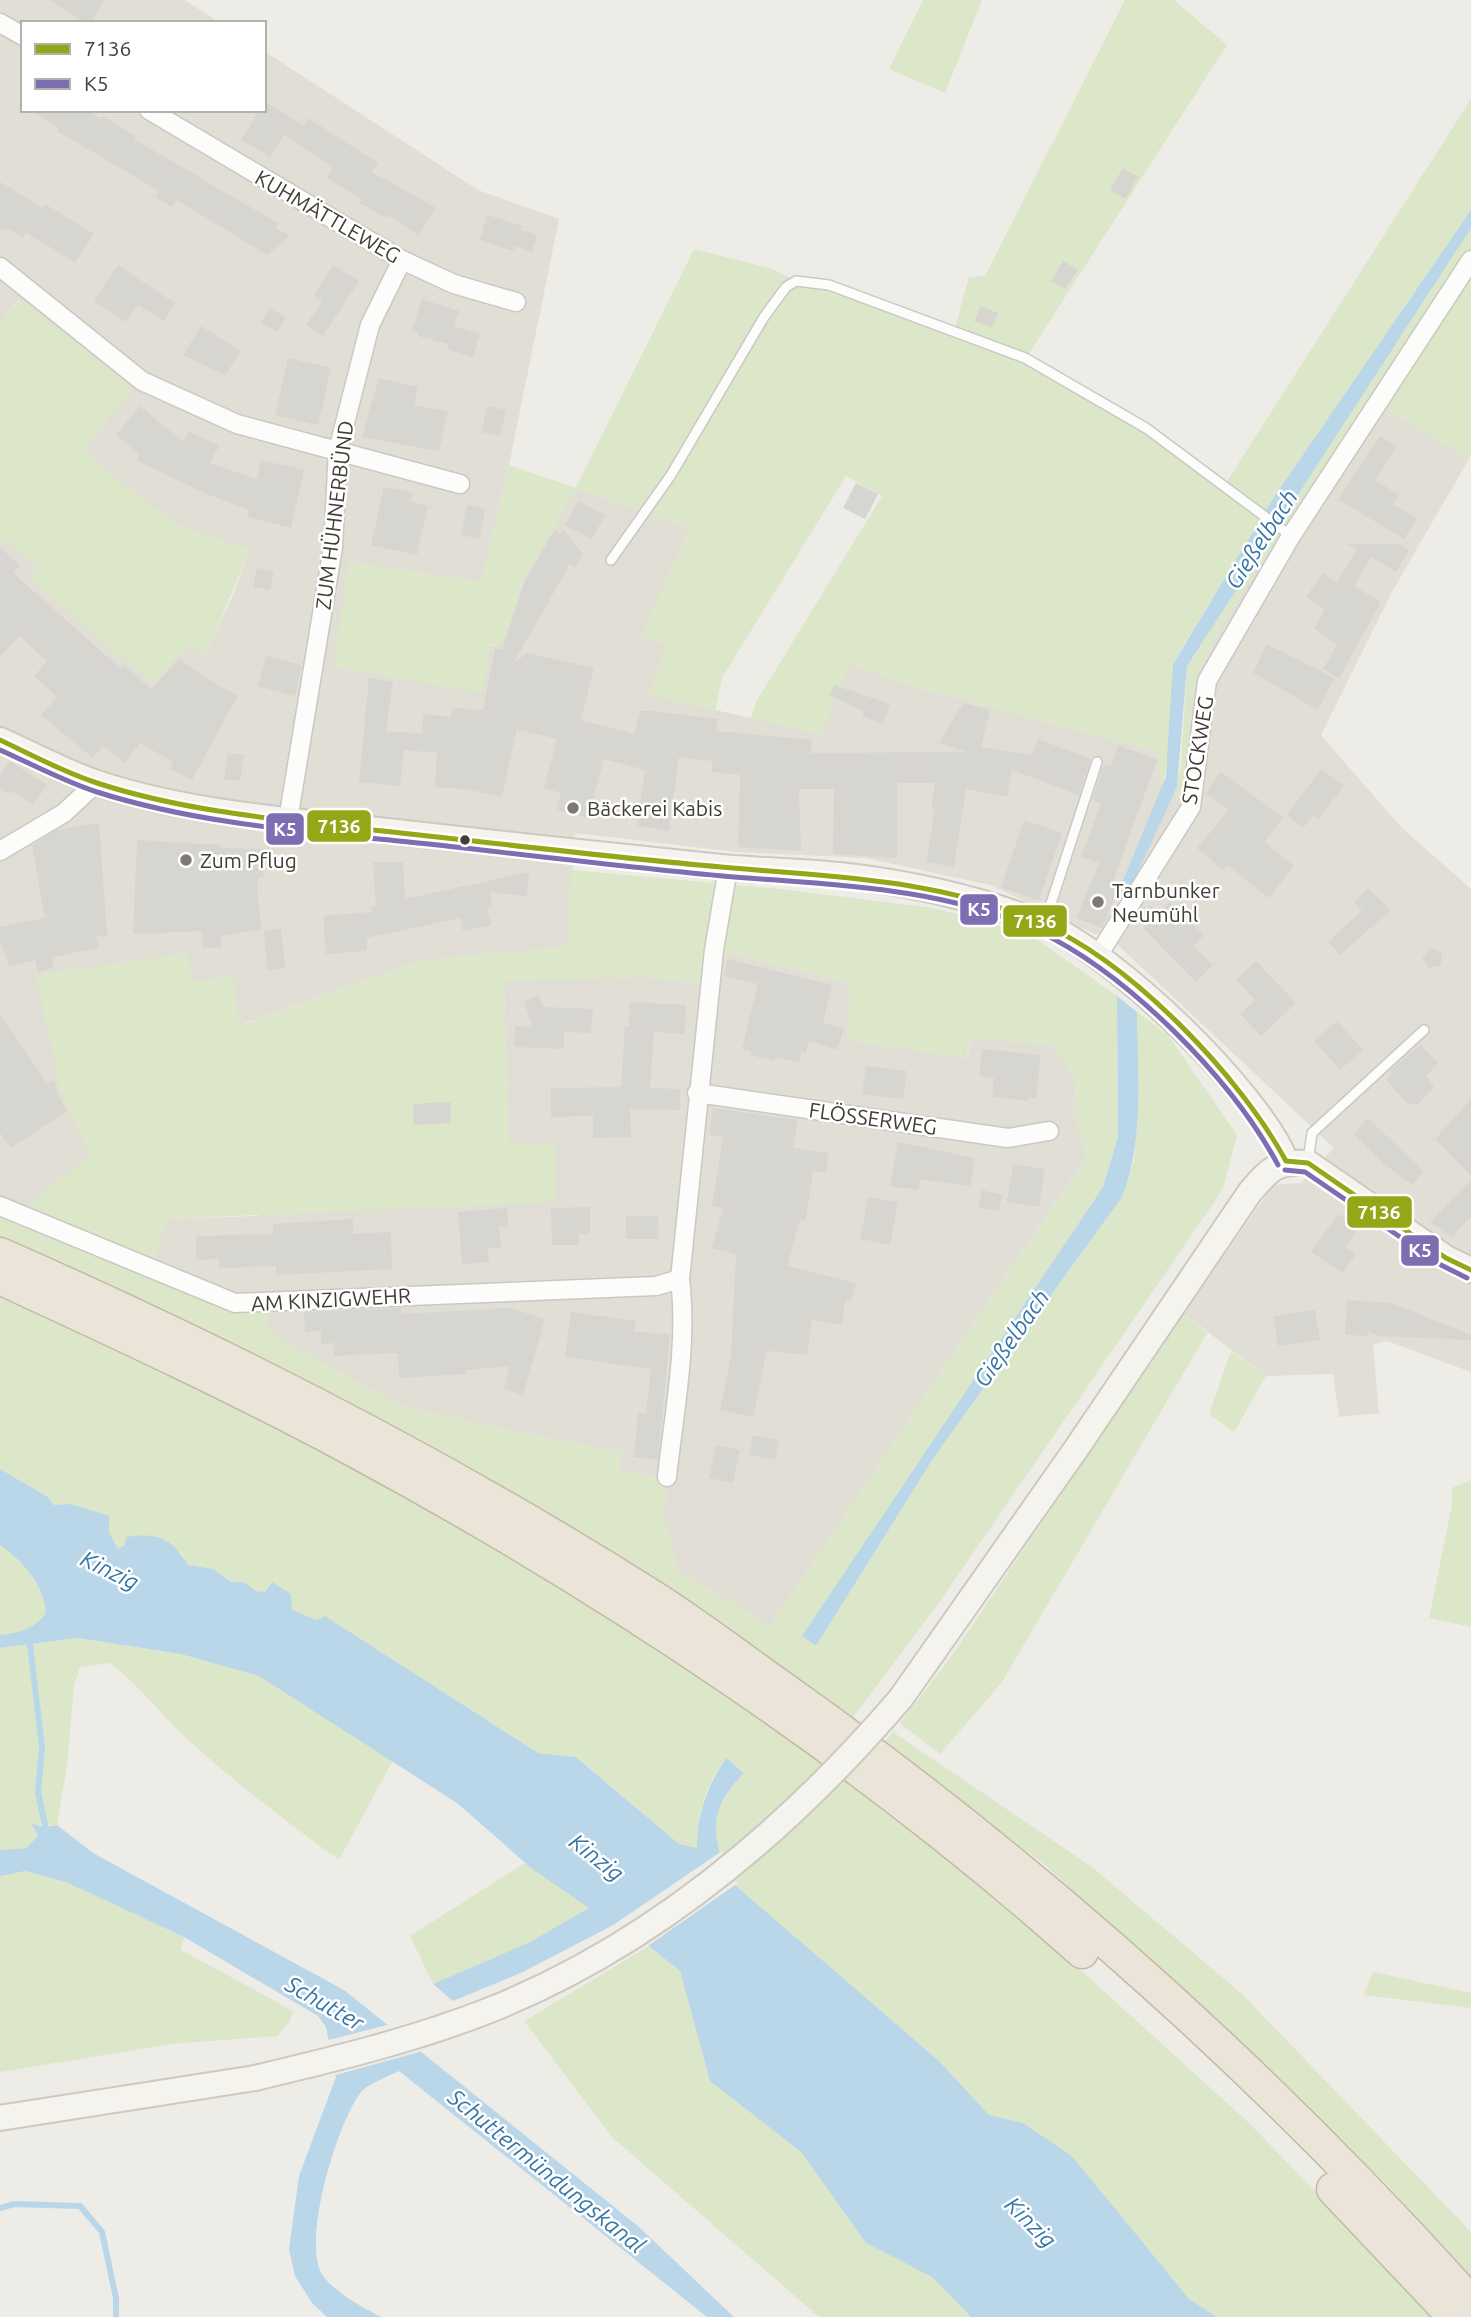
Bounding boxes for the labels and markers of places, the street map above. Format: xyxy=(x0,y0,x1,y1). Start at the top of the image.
place label: Bäckerei Kabis xyxy=(587,796,722,820)
marker: Bäckerei Kabis xyxy=(565,800,581,816)
unlabelled marker xyxy=(458,833,472,847)
place label: Zum Pflug xyxy=(200,848,297,872)
marker: Zum Pflug xyxy=(178,852,194,868)
place label: Tarnbunker Neumühl xyxy=(1112,878,1220,926)
marker: Tarnbunker Neumühl xyxy=(1090,894,1106,910)

